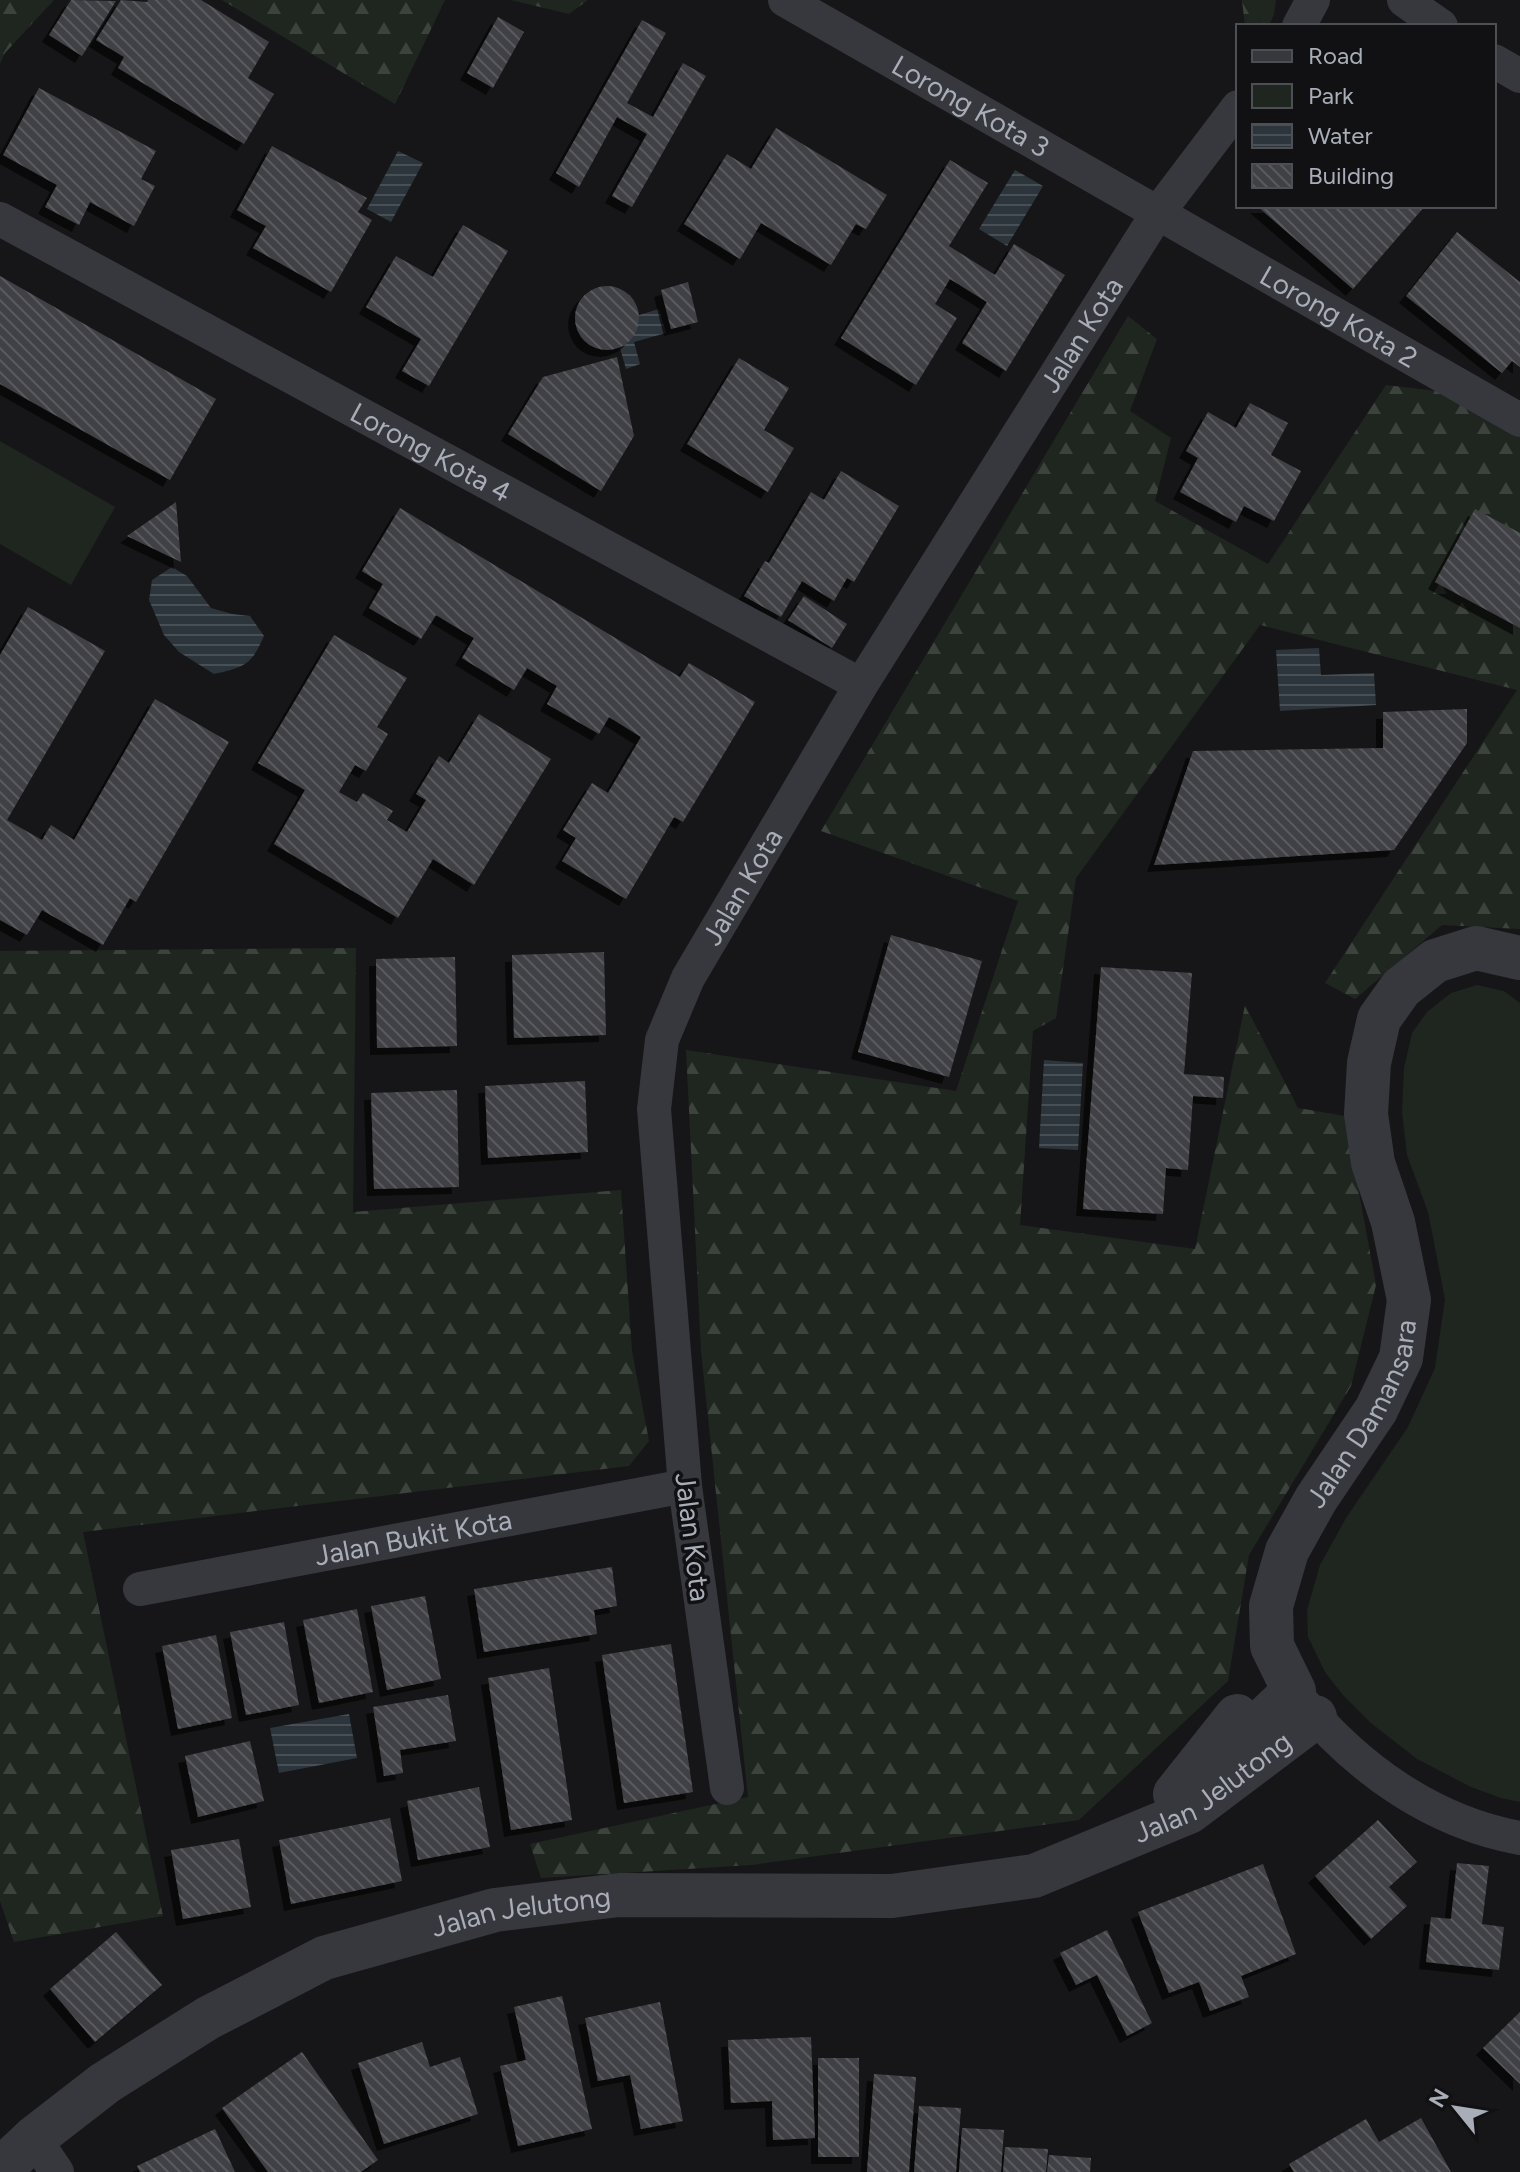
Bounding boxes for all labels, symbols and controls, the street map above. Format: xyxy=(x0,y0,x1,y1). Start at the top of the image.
legend xyxy=(1236,24,1496,208)
text: Road xyxy=(1308,41,1363,70)
street label: Lorong Kota 3 xyxy=(886,48,1055,164)
text: Park xyxy=(1308,81,1354,110)
text: Water xyxy=(1308,121,1373,150)
text: Building xyxy=(1308,161,1394,190)
street label: Lorong Kota 2 xyxy=(1254,258,1424,375)
street label: Jalan Kota xyxy=(1032,271,1130,399)
street label: Lorong Kota 4 xyxy=(345,395,517,509)
street label: Jalan Kota xyxy=(694,822,790,951)
street label: Jalan Damansara xyxy=(1298,1317,1423,1514)
street label: Jalan Kota xyxy=(668,1471,718,1603)
street label: Jalan Bukit Kota xyxy=(312,1502,515,1573)
street label: Jalan Jelutong xyxy=(1128,1724,1298,1850)
street label: Jalan Jelutong xyxy=(427,1879,613,1944)
north arrow xyxy=(1416,2068,1496,2148)
text: N xyxy=(1423,2084,1455,2112)

